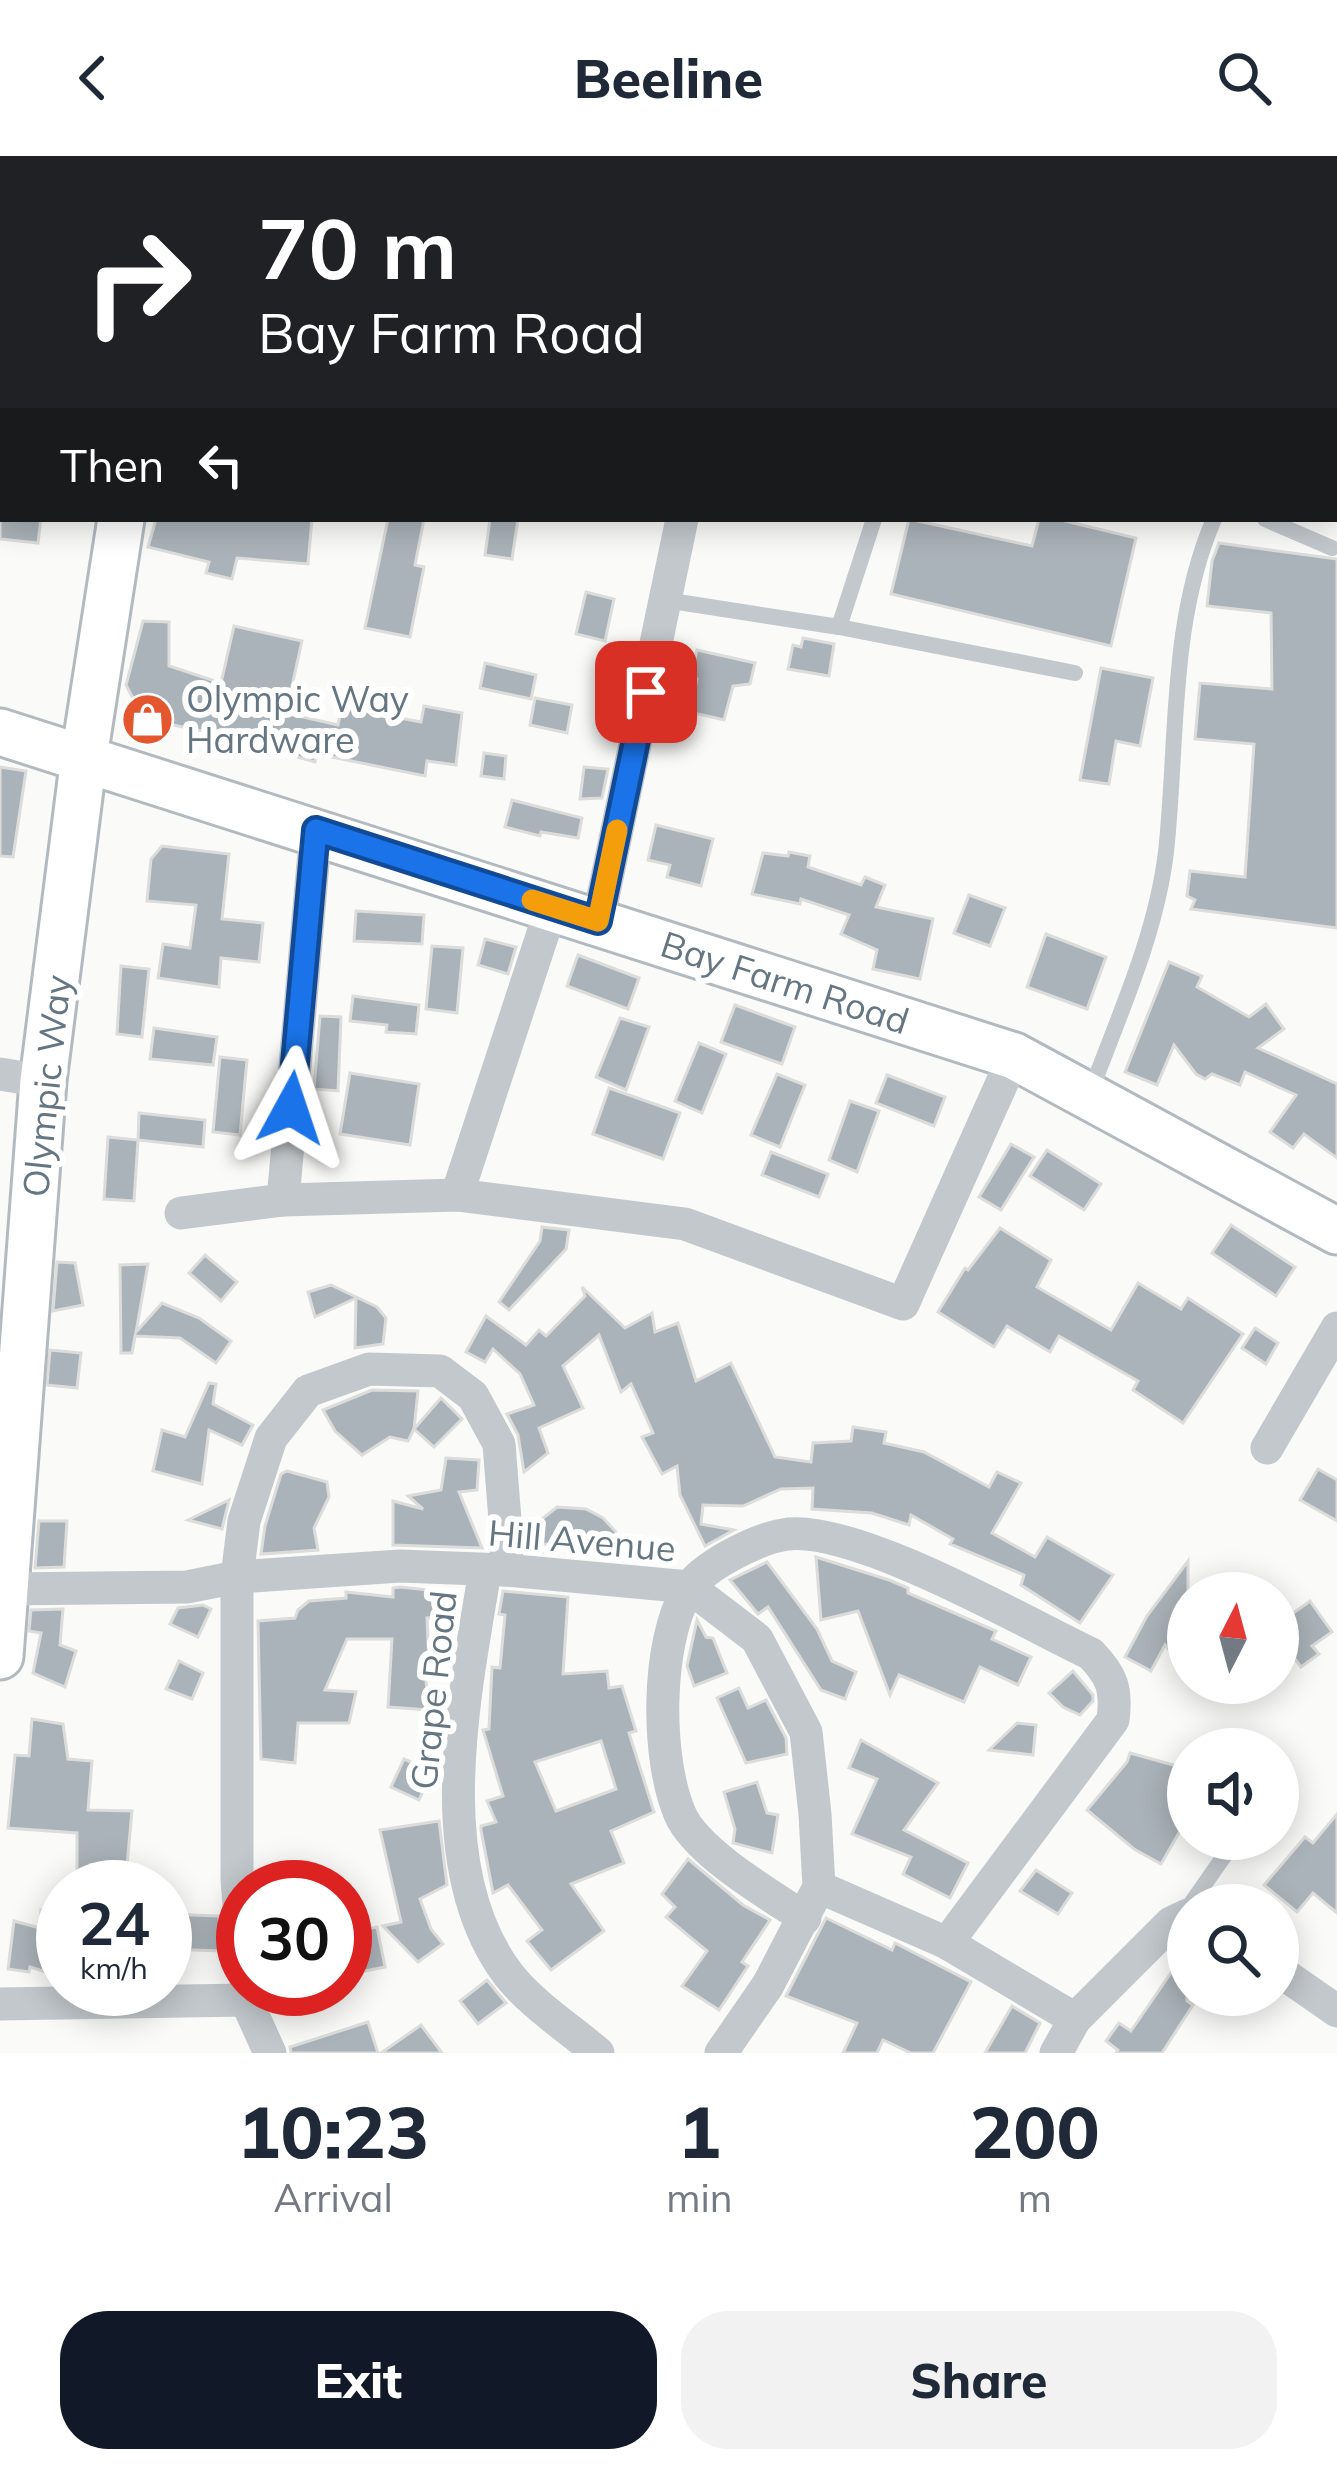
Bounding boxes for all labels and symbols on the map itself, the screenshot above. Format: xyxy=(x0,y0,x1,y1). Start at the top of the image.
pin xyxy=(595,641,697,743)
place label: Olympic Way Hardware xyxy=(186,676,409,762)
shop icon: Olympic Way Hardware xyxy=(119,691,175,747)
street label: Bay Farm Road xyxy=(655,921,915,1043)
street label: Olympic Way xyxy=(12,973,80,1199)
position arrow xyxy=(228,1045,354,1171)
street label: Hill Avenue xyxy=(486,1509,678,1571)
north arrow xyxy=(1167,1572,1299,1704)
street label: Grape Road xyxy=(400,1588,466,1792)
speed limit sign: 30 xyxy=(216,1860,372,2016)

